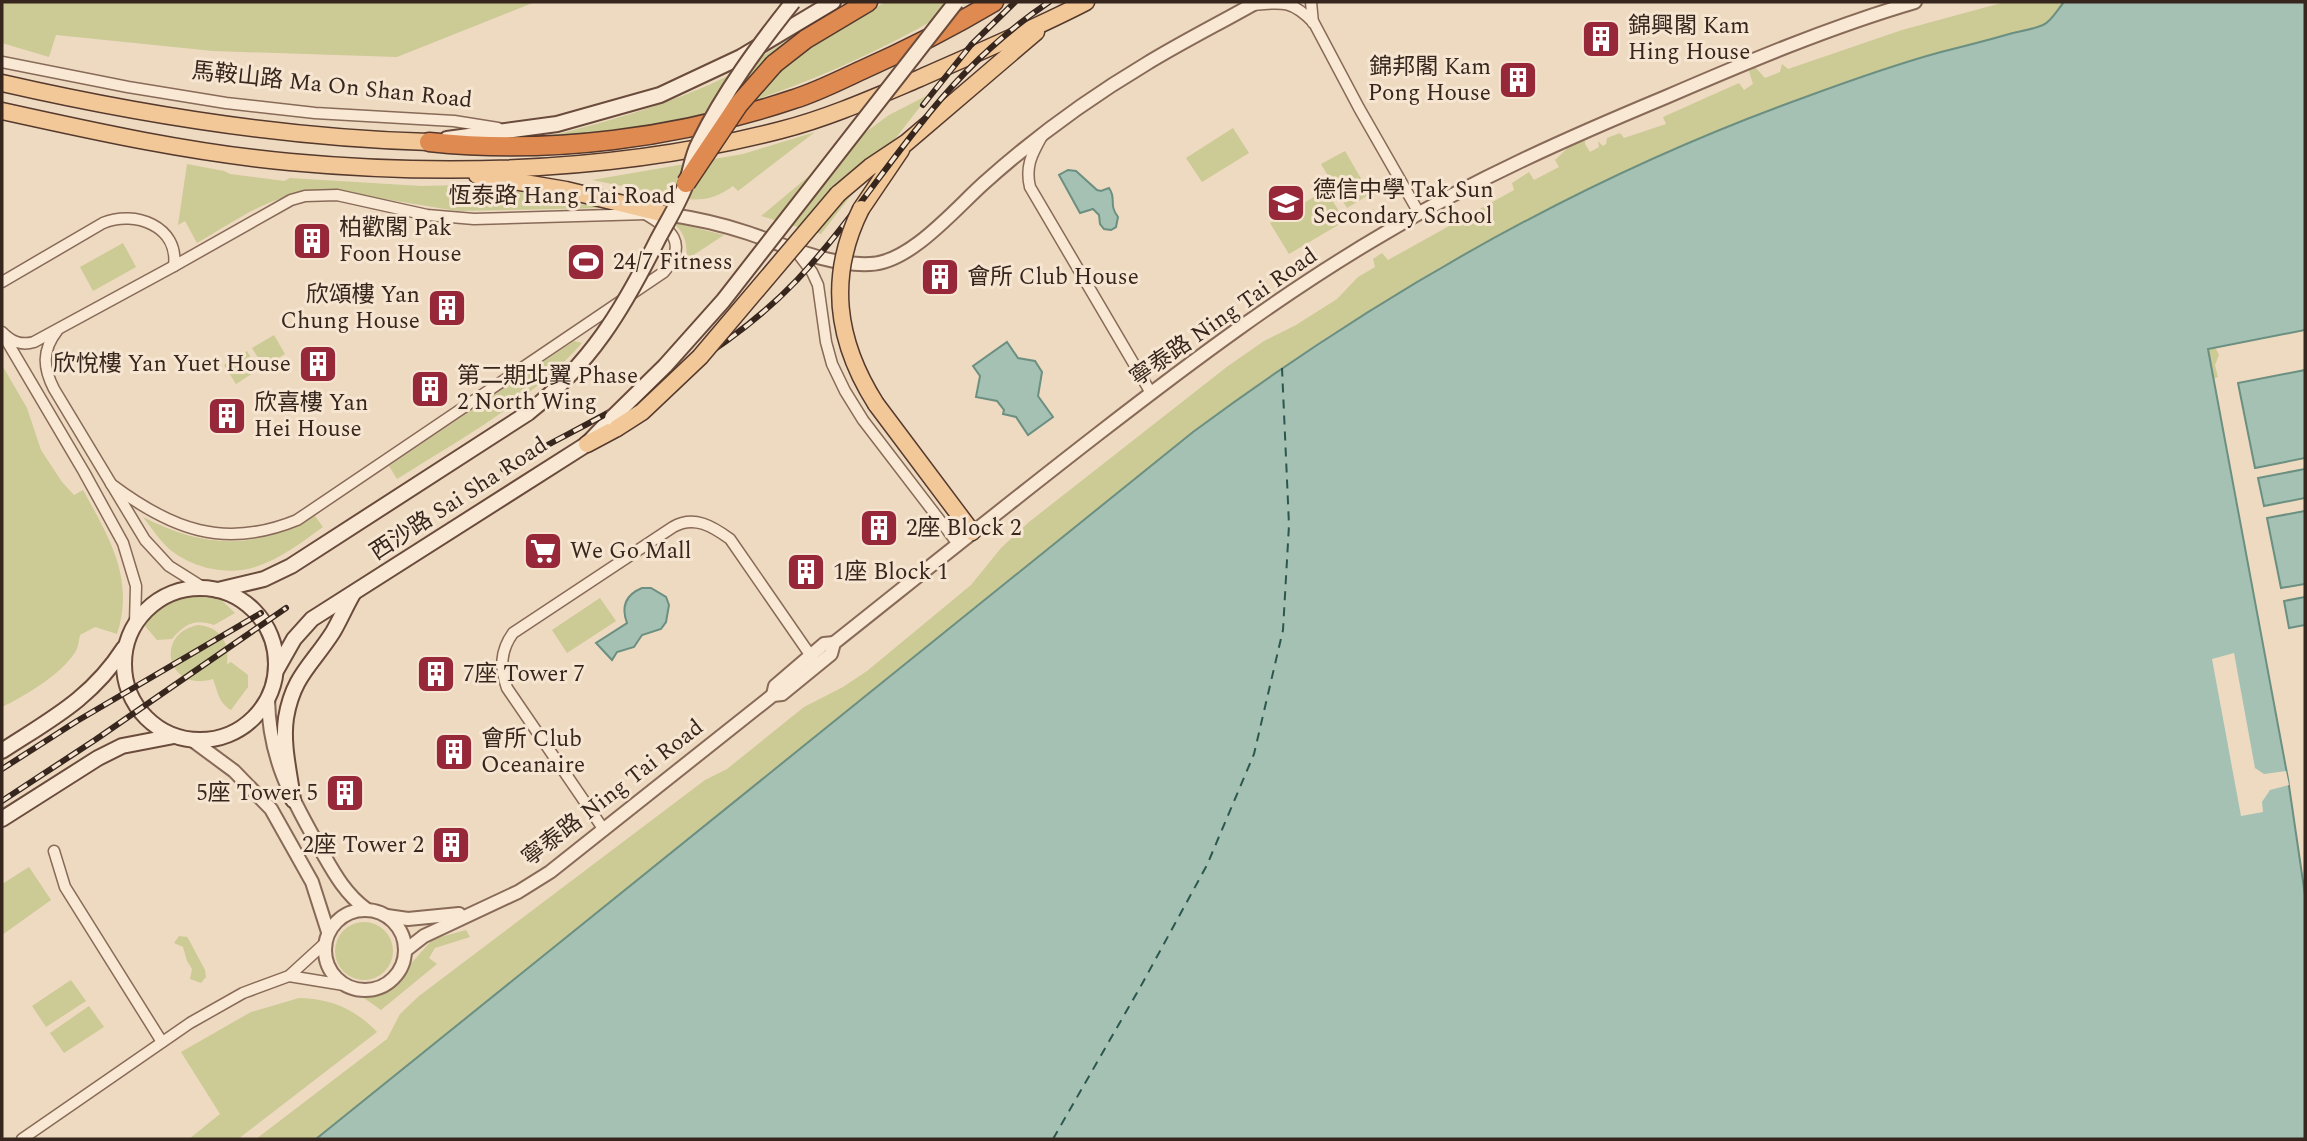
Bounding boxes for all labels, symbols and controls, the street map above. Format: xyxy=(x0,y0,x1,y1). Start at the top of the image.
place label: 錦興閣 Kam Hing House xyxy=(1628,9,1750,70)
building icon: 錦興閣 Kam Hing House xyxy=(1580,18,1622,60)
place label: 錦邦閣 Kam Pong House xyxy=(1368,50,1491,111)
street label: 馬鞍山路 Ma On Shan Road xyxy=(190,54,474,118)
building icon: 錦邦閣 Kam Pong House xyxy=(1497,59,1539,101)
place label: 德信中學 Tak Sun Secondary School xyxy=(1313,173,1494,234)
street label: 恆泰路 Hang Tai Road xyxy=(449,179,676,214)
school or university icon: 德信中學 Tak Sun Secondary School xyxy=(1265,182,1307,224)
place label: 柏歡閣 Pak Foon House xyxy=(339,211,462,272)
building icon: 柏歡閣 Pak Foon House xyxy=(291,220,333,262)
street label: 寧泰路 Ning Tai Road xyxy=(1123,239,1325,395)
sports icon: 24/7 Fitness xyxy=(565,241,607,283)
place label: 24/7 Fitness xyxy=(613,245,733,280)
building icon: 會所 Club House xyxy=(919,256,961,298)
place label: 會所 Club House xyxy=(967,260,1139,295)
place label: 欣頌樓 Yan Chung House xyxy=(280,278,420,339)
building icon: 欣頌樓 Yan Chung House xyxy=(426,287,468,329)
building icon: 欣悅樓 Yan Yuet House xyxy=(297,343,339,385)
place label: 欣悅樓 Yan Yuet House xyxy=(53,347,291,382)
place label: 第二期北翼 Phase 2 North Wing xyxy=(457,359,638,420)
building icon: 第二期北翼 Phase 2 North Wing xyxy=(409,368,451,410)
place label: 欣喜樓 Yan Hei House xyxy=(254,386,368,447)
building icon: 欣喜樓 Yan Hei House xyxy=(206,395,248,437)
street label: 西沙路 Sai Sha Road xyxy=(363,428,555,570)
building icon: 2座 Block 2 xyxy=(858,507,900,549)
place label: 2座 Block 2 xyxy=(906,511,1022,546)
supermarket icon: We Go Mall xyxy=(522,530,564,572)
place label: We Go Mall xyxy=(570,534,692,569)
building icon: 1座 Block 1 xyxy=(785,551,827,593)
place label: 1座 Block 1 xyxy=(833,555,949,590)
building icon: 7座 Tower 7 xyxy=(415,653,457,695)
place label: 7座 Tower 7 xyxy=(463,657,585,692)
street label: 寧泰路 Ning Tai Road xyxy=(515,711,712,875)
place label: 會所 Club Oceanaire xyxy=(481,722,585,783)
building icon: 會所 Club Oceanaire xyxy=(433,731,475,773)
building icon: 5座 Tower 5 xyxy=(324,772,366,814)
place label: 5座 Tower 5 xyxy=(196,776,318,811)
building icon: 2座 Tower 2 xyxy=(430,824,472,866)
place label: 2座 Tower 2 xyxy=(302,828,424,863)

